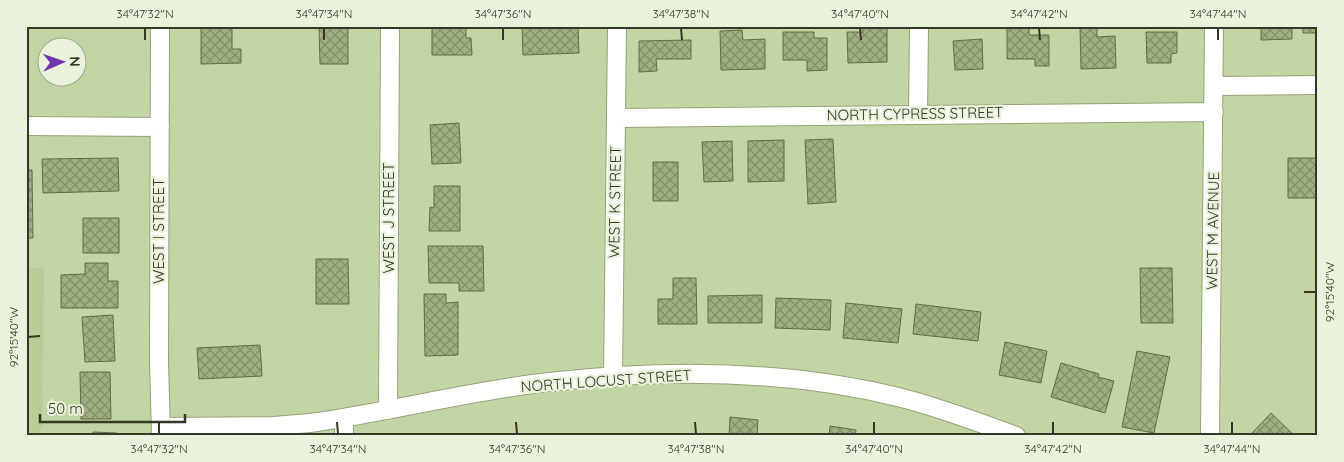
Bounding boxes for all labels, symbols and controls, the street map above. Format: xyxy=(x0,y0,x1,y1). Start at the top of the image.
text: 34°47'32"N xyxy=(116,6,174,21)
text: 34°47'34"N xyxy=(296,6,352,21)
text: 34°47'36"N xyxy=(474,6,532,21)
text: 34°47'38"N xyxy=(652,6,710,21)
text: 34°47'40"N xyxy=(831,6,889,21)
text: 34°47'42"N xyxy=(1010,6,1068,21)
text: 34°47'44"N xyxy=(1189,6,1247,21)
north arrow xyxy=(38,38,88,88)
text: N xyxy=(66,56,84,67)
street label: NORTH CYPRESS STREET xyxy=(827,102,1003,125)
street label: WEST K STREET xyxy=(604,146,625,258)
street label: WEST J STREET xyxy=(379,163,398,273)
street label: WEST M AVENUE xyxy=(1202,172,1223,290)
street label: WEST I STREET xyxy=(149,178,168,284)
text: 92°15'40"W xyxy=(1322,261,1337,322)
text: 92°15'40"W xyxy=(6,306,21,367)
street label: NORTH LOCUST STREET xyxy=(520,365,692,396)
scale bar xyxy=(40,392,185,424)
text: 50 m xyxy=(48,399,83,418)
text: 34°47'32"N xyxy=(130,441,188,456)
text: 34°47'34"N xyxy=(310,441,366,456)
text: 34°47'36"N xyxy=(488,441,546,456)
text: 34°47'38"N xyxy=(667,441,725,456)
text: 34°47'40"N xyxy=(845,441,903,456)
text: 34°47'42"N xyxy=(1024,441,1082,456)
text: 34°47'44"N xyxy=(1203,441,1261,456)

